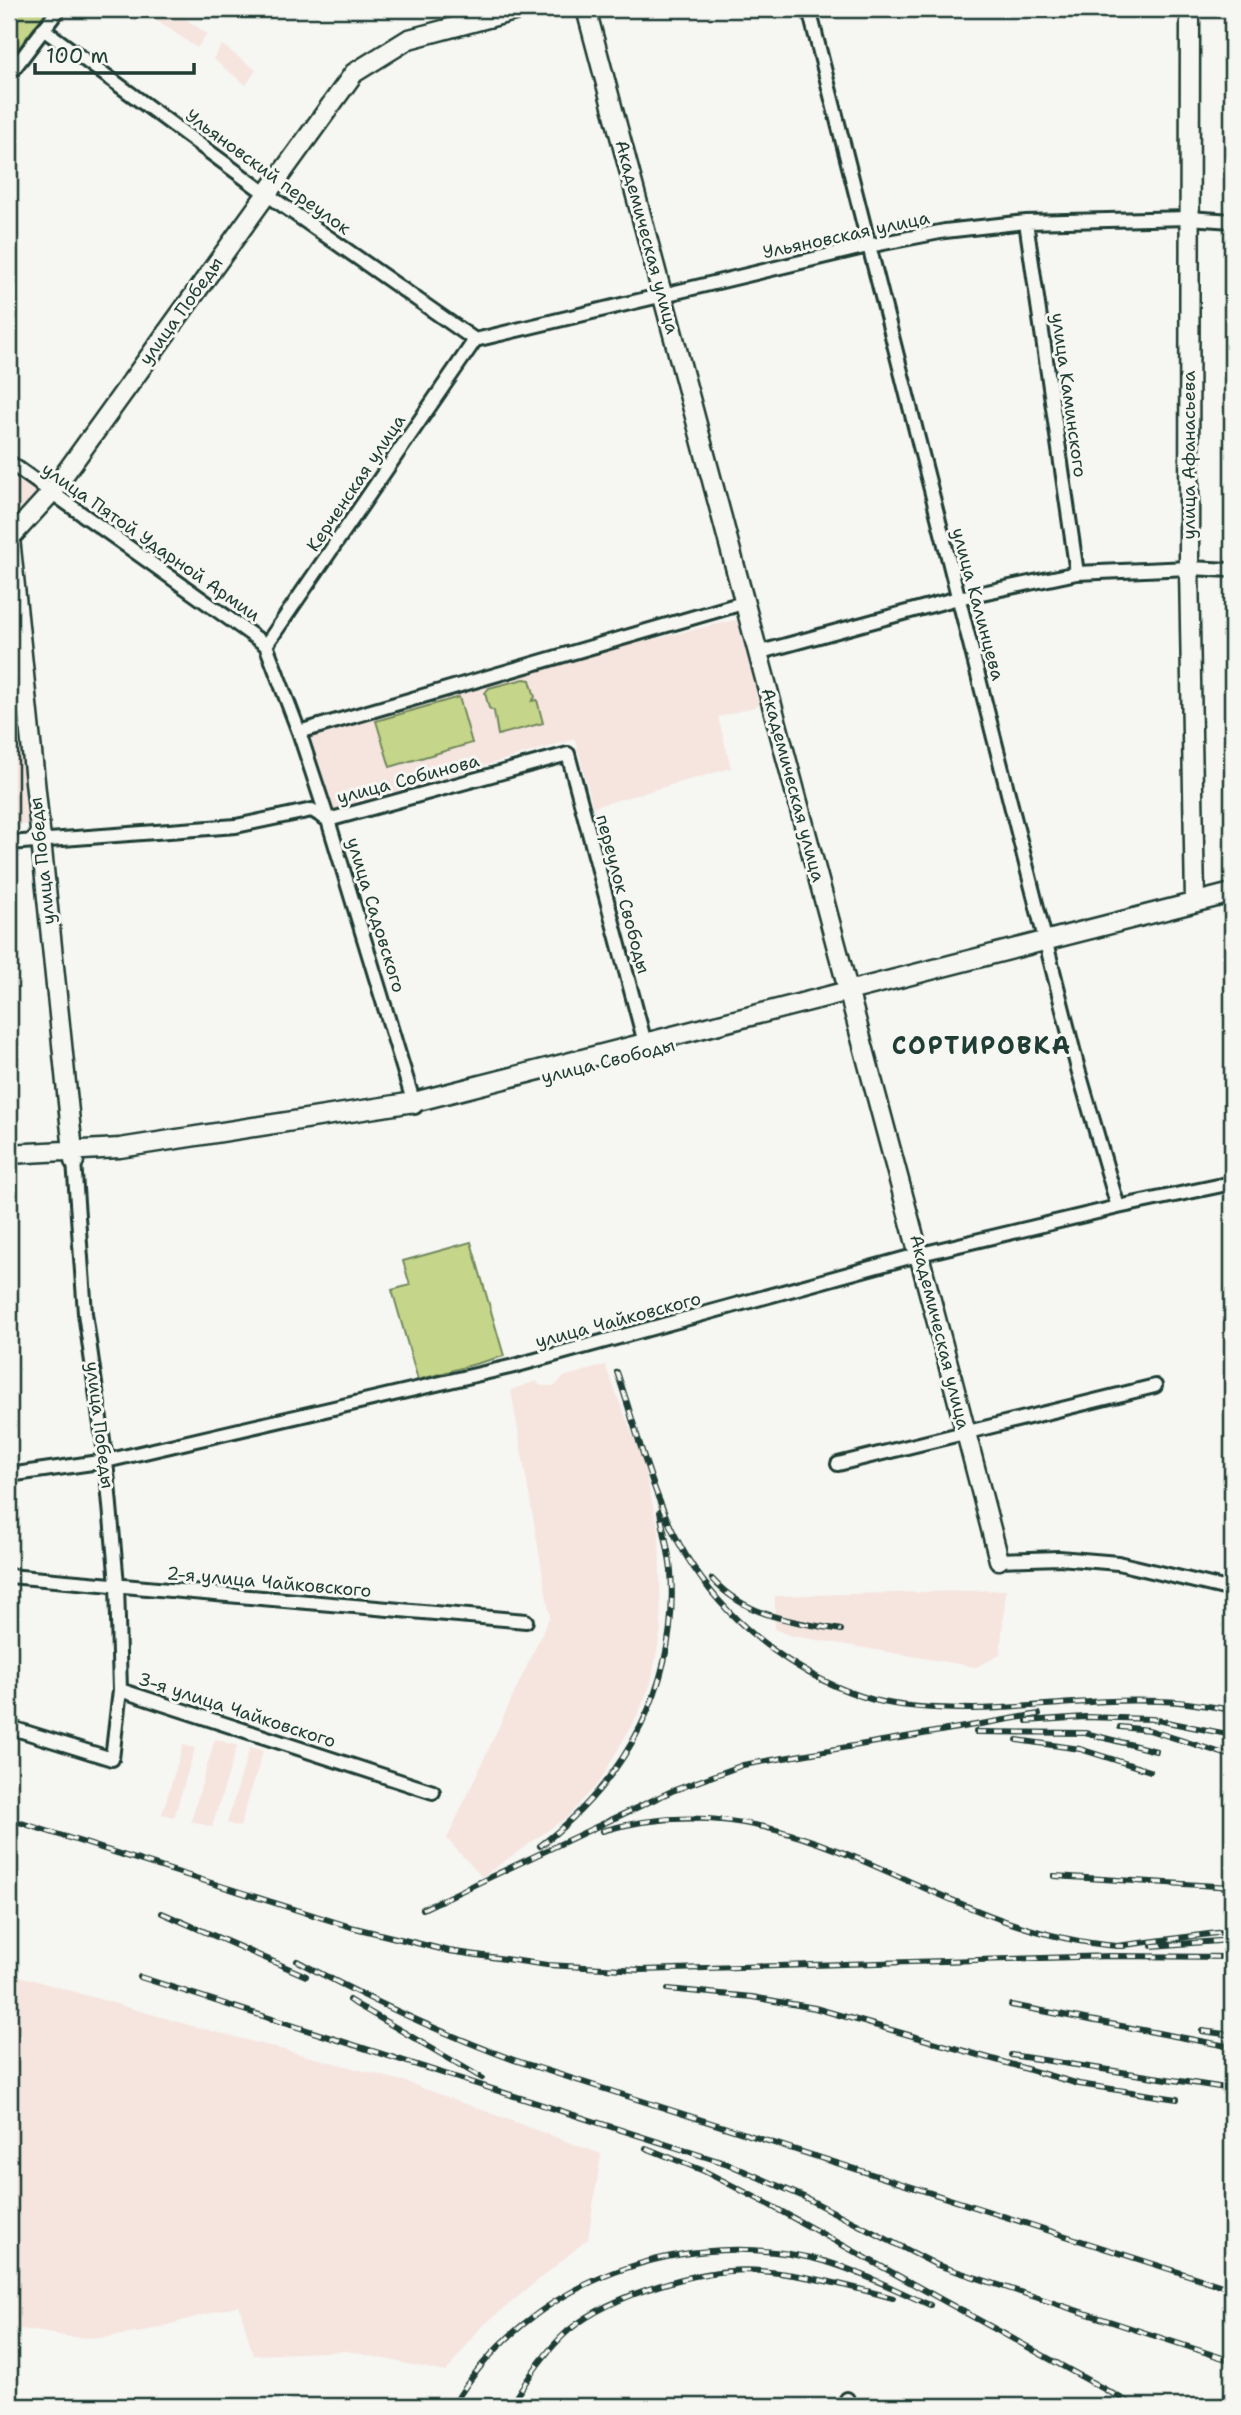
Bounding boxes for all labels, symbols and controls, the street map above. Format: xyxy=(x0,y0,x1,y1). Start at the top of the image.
scale bar xyxy=(35,32,194,76)
text: 100 m xyxy=(46,42,109,70)
street label: Ульяновский переулок xyxy=(180,104,356,240)
street label: Академическая улица xyxy=(610,137,684,337)
street label: Ульяновская улица xyxy=(760,206,932,264)
street label: улица Победы xyxy=(134,252,228,370)
street label: улица Каминского xyxy=(1046,311,1092,479)
street label: улица Афанасьева xyxy=(1177,370,1201,540)
street label: Керченская улица xyxy=(301,410,411,556)
street label: улица Пятой Ударной Армии xyxy=(37,457,265,627)
street label: улица Калинцева xyxy=(946,525,1010,683)
street label: Академическая улица xyxy=(756,685,830,885)
street label: улица Собинова xyxy=(334,748,482,810)
street label: улица Победы xyxy=(23,796,61,926)
street label: переулок Свободы xyxy=(590,812,656,976)
street label: улица Садовского xyxy=(341,834,411,996)
district label: СОРТИРОВКА xyxy=(892,1030,1072,1062)
street label: улица Свободы xyxy=(539,1033,677,1089)
street label: Академическая улица xyxy=(904,1232,976,1432)
street label: улица Чайковского xyxy=(533,1286,703,1354)
street label: улица Победы xyxy=(80,1360,120,1490)
street label: 2-я улица Чайковского xyxy=(166,1561,372,1603)
street label: 3-я улица Чайковского xyxy=(135,1667,339,1753)

